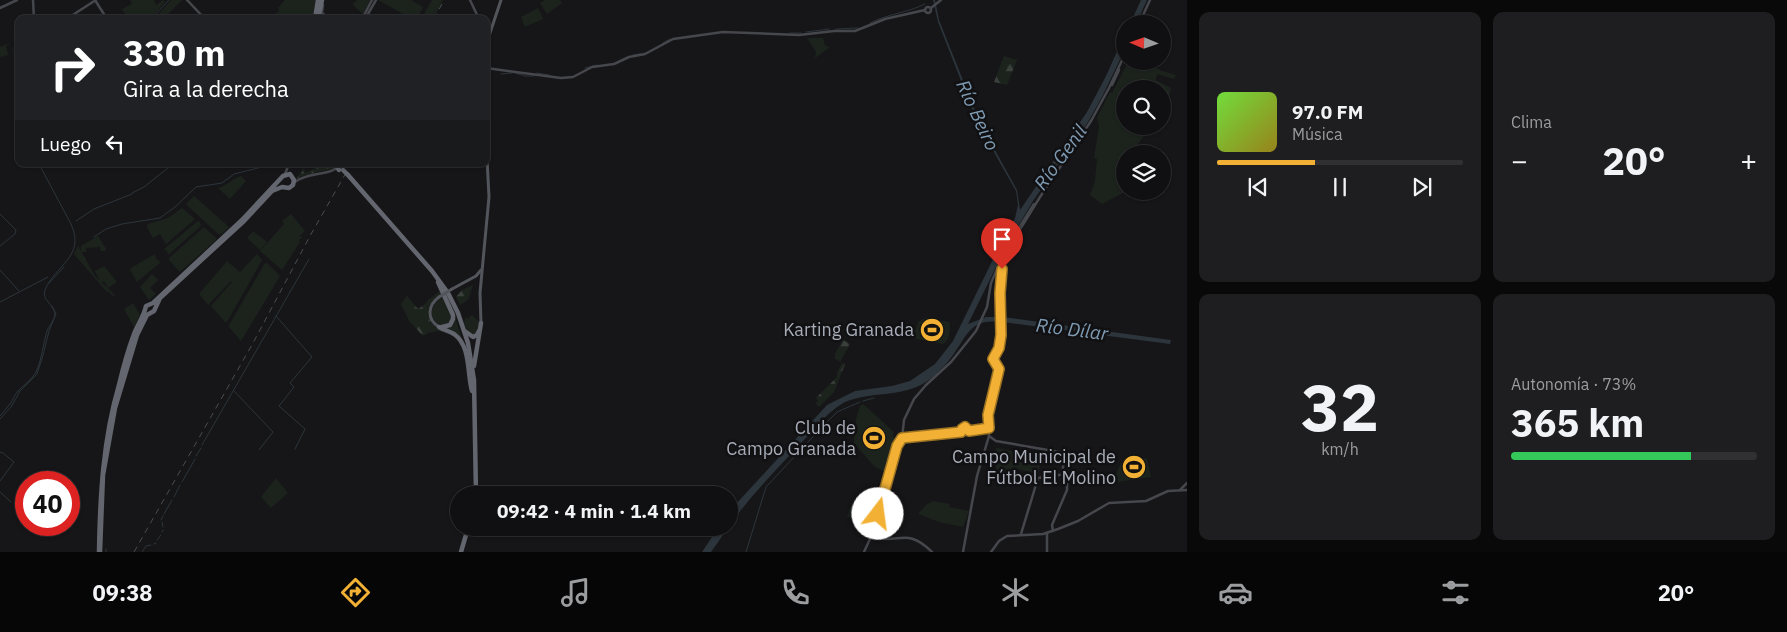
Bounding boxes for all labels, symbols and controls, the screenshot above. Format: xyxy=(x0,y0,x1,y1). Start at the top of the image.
north arrow xyxy=(1116,15,1171,70)
map controls xyxy=(1116,15,1171,200)
text: 330 m xyxy=(123,30,226,76)
icon: right xyxy=(40,35,105,100)
text: Gira a la derecha xyxy=(123,74,289,103)
water label: Río Beiro xyxy=(951,76,1005,154)
button: search xyxy=(1116,80,1171,135)
text: 97.0 FM xyxy=(1292,100,1363,124)
text: Clima xyxy=(1511,112,1552,132)
water label: Río Genil xyxy=(1028,120,1092,194)
text: Música xyxy=(1292,124,1342,144)
icon: left xyxy=(101,130,129,158)
text: Luego xyxy=(40,132,91,156)
text: 20° xyxy=(1602,136,1666,185)
text: − xyxy=(1511,142,1528,179)
text: + xyxy=(1740,142,1757,179)
button: layers xyxy=(1116,145,1171,200)
icon: previous xyxy=(1244,173,1272,201)
icon: pause xyxy=(1326,173,1354,201)
icon: next xyxy=(1408,173,1436,201)
pin xyxy=(981,218,1023,269)
icon: arrive xyxy=(988,225,1016,253)
water label: Río Dílar xyxy=(1035,313,1110,345)
sports icon: Karting Granada xyxy=(919,317,945,343)
place label: Karting Granada xyxy=(783,318,914,341)
text: 32 xyxy=(1301,364,1379,449)
text: Autonomía · 73% xyxy=(1511,374,1636,394)
text: 365 km xyxy=(1511,398,1644,447)
place label: Club de Campo Granada xyxy=(726,416,856,460)
sports icon: Club de Campo Granada xyxy=(861,425,887,451)
text: km/h xyxy=(1321,439,1359,459)
place label: Campo Municipal de Fútbol El Molino xyxy=(952,445,1116,489)
sports icon: Campo Municipal de Fútbol El Molino xyxy=(1121,454,1147,480)
speed limit sign: 40 xyxy=(15,471,80,536)
position arrow xyxy=(851,487,903,539)
text: 09:42 · 4 min · 1.4 km xyxy=(497,499,691,523)
icon: directions xyxy=(338,575,373,610)
icon: music xyxy=(558,575,593,610)
icon: phone xyxy=(778,575,813,610)
icon: climate xyxy=(998,575,1033,610)
icon: car xyxy=(1218,575,1253,610)
icon: filters xyxy=(1438,575,1473,610)
text: 09:38 xyxy=(93,578,153,607)
text: 20° xyxy=(1658,578,1694,607)

